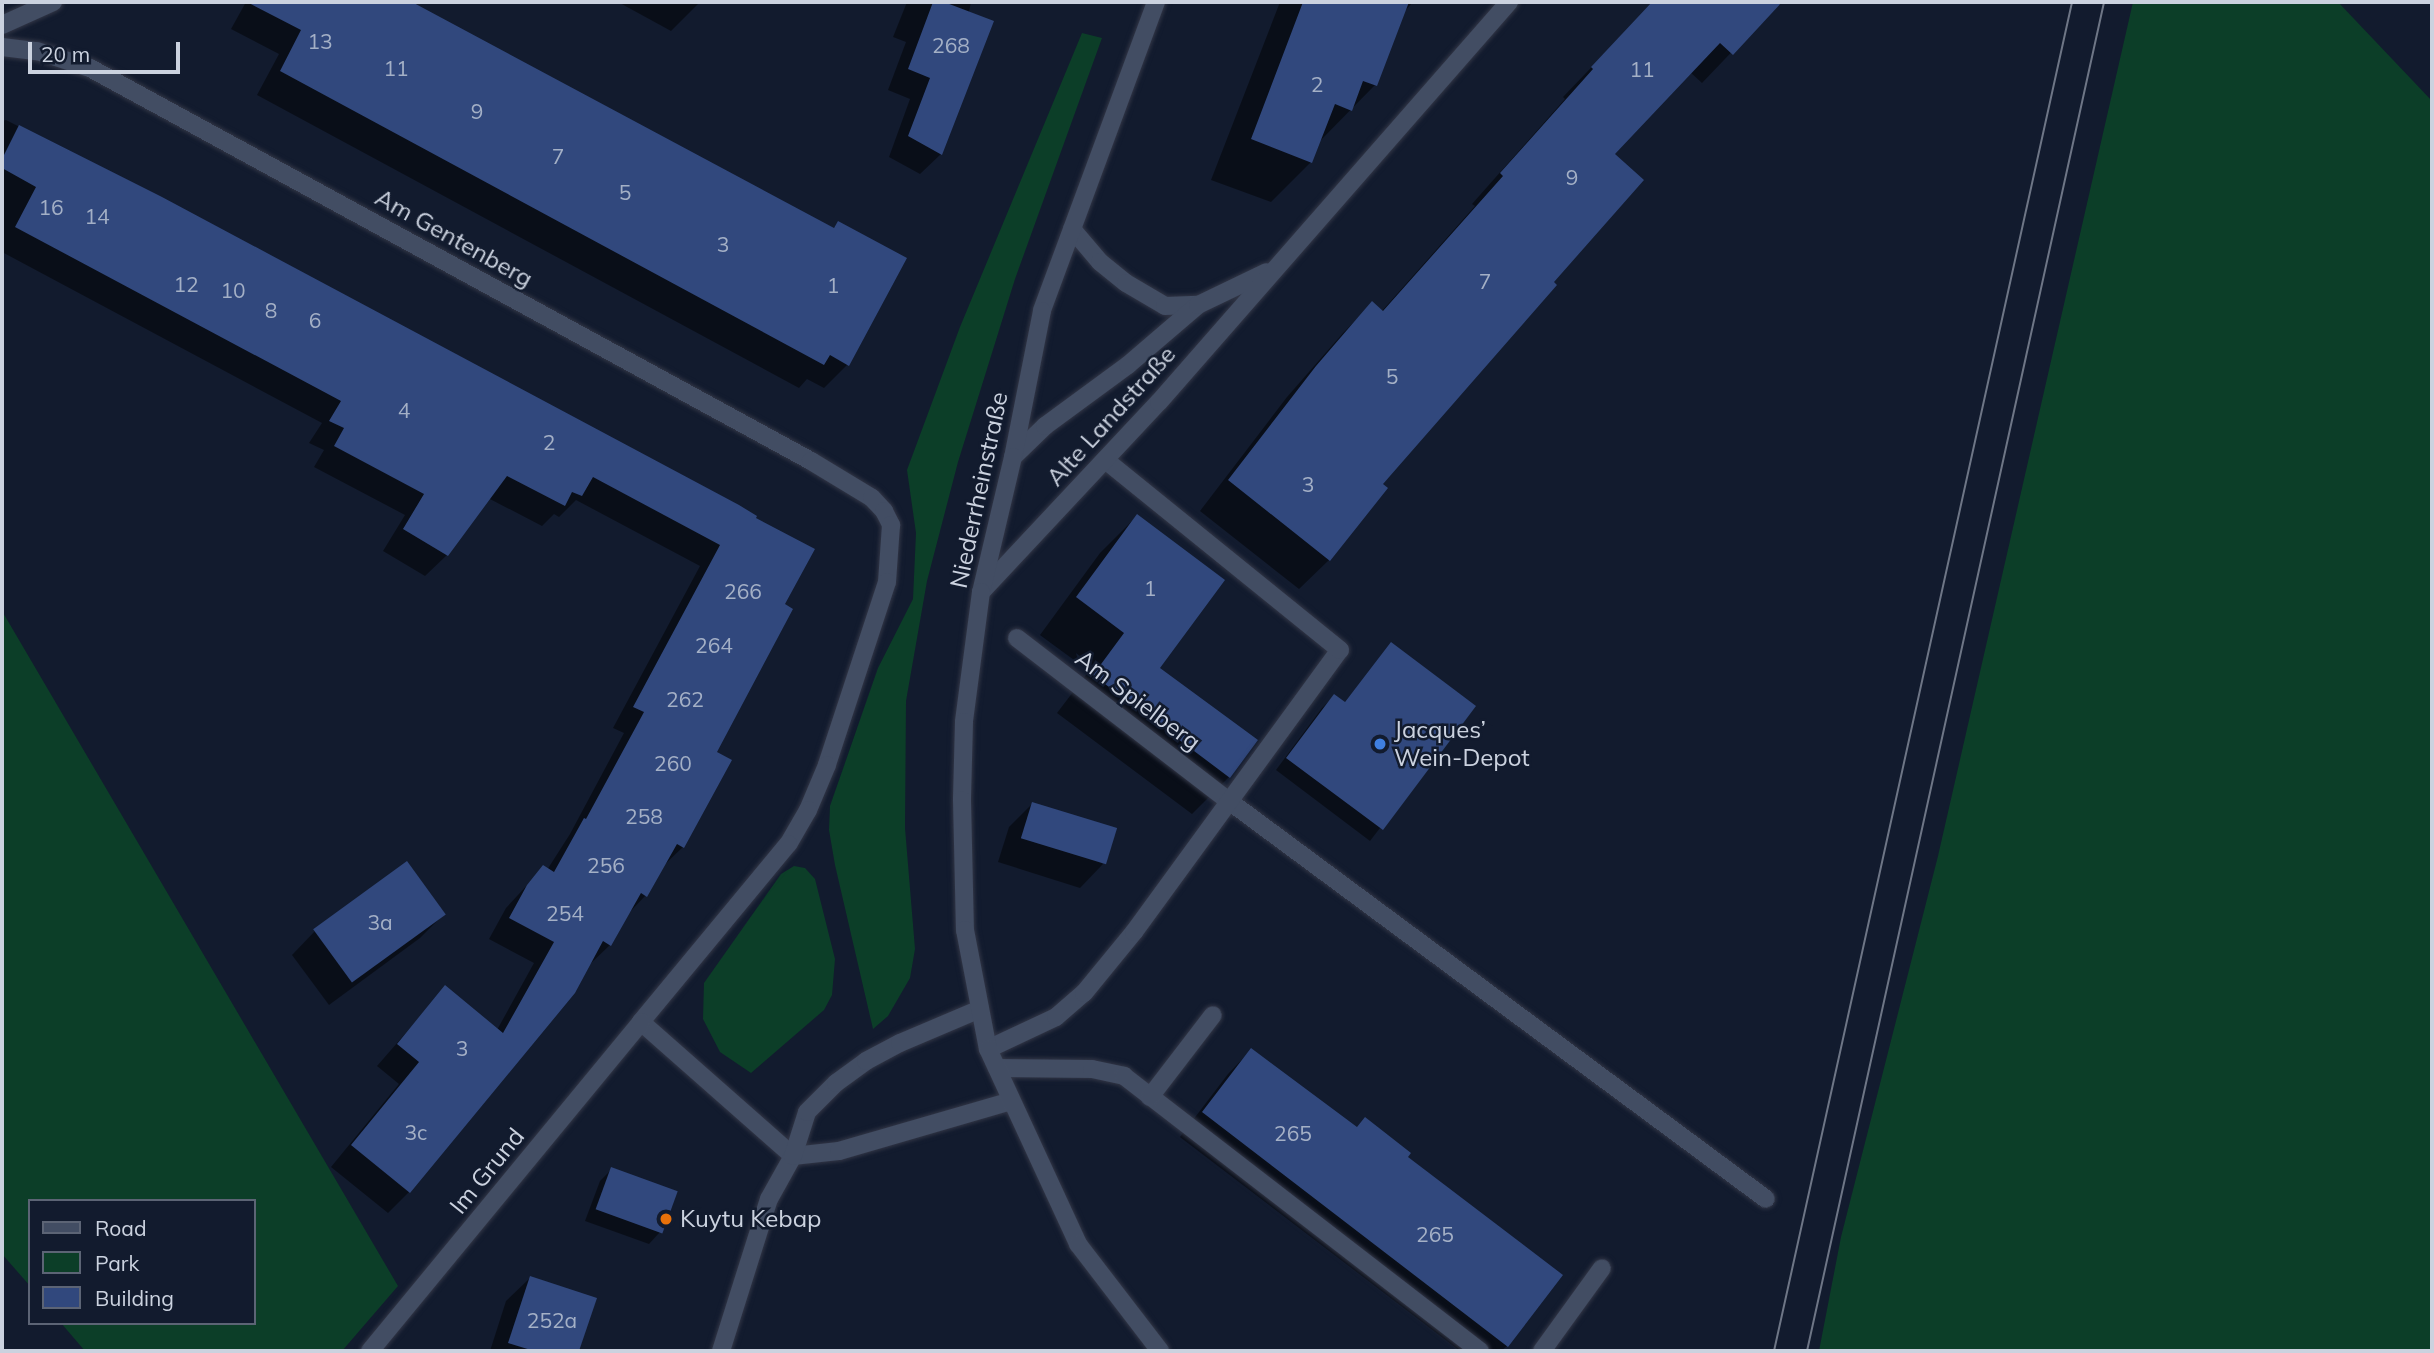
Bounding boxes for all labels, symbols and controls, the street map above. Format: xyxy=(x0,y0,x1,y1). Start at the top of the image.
scale bar xyxy=(32,28,184,72)
house number: 13 xyxy=(307,28,333,54)
house number: 268 xyxy=(932,32,970,58)
text: 20 m xyxy=(41,41,90,67)
house number: 11 xyxy=(383,55,409,81)
house number: 11 xyxy=(1629,56,1655,82)
house number: 2 xyxy=(1311,71,1323,97)
house number: 9 xyxy=(471,98,483,124)
house number: 7 xyxy=(552,143,564,169)
house number: 9 xyxy=(1566,164,1578,190)
house number: 5 xyxy=(619,179,631,205)
street label: Am Gentenberg xyxy=(370,183,538,293)
house number: 16 xyxy=(38,194,64,220)
house number: 14 xyxy=(84,203,110,229)
house number: 3 xyxy=(717,231,729,257)
house number: 7 xyxy=(1479,268,1491,294)
house number: 12 xyxy=(173,271,199,297)
house number: 1 xyxy=(827,272,839,298)
house number: 10 xyxy=(220,277,246,303)
house number: 8 xyxy=(265,297,277,323)
house number: 6 xyxy=(309,307,321,333)
street label: Alte Landstraße xyxy=(1041,340,1181,492)
house number: 5 xyxy=(1386,363,1398,389)
street label: Niederrheinstraße xyxy=(944,389,1014,591)
house number: 4 xyxy=(398,397,410,423)
house number: 2 xyxy=(543,429,555,455)
house number: 3 xyxy=(1302,471,1314,497)
house number: 1 xyxy=(1144,575,1156,601)
house number: 266 xyxy=(724,578,762,604)
house number: 264 xyxy=(695,632,733,658)
street label: Am Spielberg xyxy=(1070,644,1206,756)
house number: 262 xyxy=(666,686,704,712)
place label: Jacques’ Wein-Depot xyxy=(1394,716,1530,772)
marker: Jacques’ Wein-Depot xyxy=(1372,736,1388,752)
house number: 260 xyxy=(654,750,692,776)
house number: 258 xyxy=(625,803,663,829)
house number: 256 xyxy=(587,852,625,878)
house number: 254 xyxy=(546,900,584,926)
house number: 3a xyxy=(367,909,393,935)
house number: 3 xyxy=(456,1035,468,1061)
house number: 3c xyxy=(405,1119,427,1145)
house number: 265 xyxy=(1274,1120,1312,1146)
street label: Im Grund xyxy=(444,1122,530,1220)
legend xyxy=(28,1199,256,1325)
place label: Kuytu Kebap xyxy=(680,1205,821,1233)
marker: Kuytu Kebap xyxy=(658,1211,674,1227)
text: Road xyxy=(95,1215,146,1241)
house number: 265 xyxy=(1416,1221,1454,1247)
text: Park xyxy=(95,1250,139,1276)
text: Building xyxy=(95,1285,174,1311)
house number: 252a xyxy=(527,1307,577,1333)

